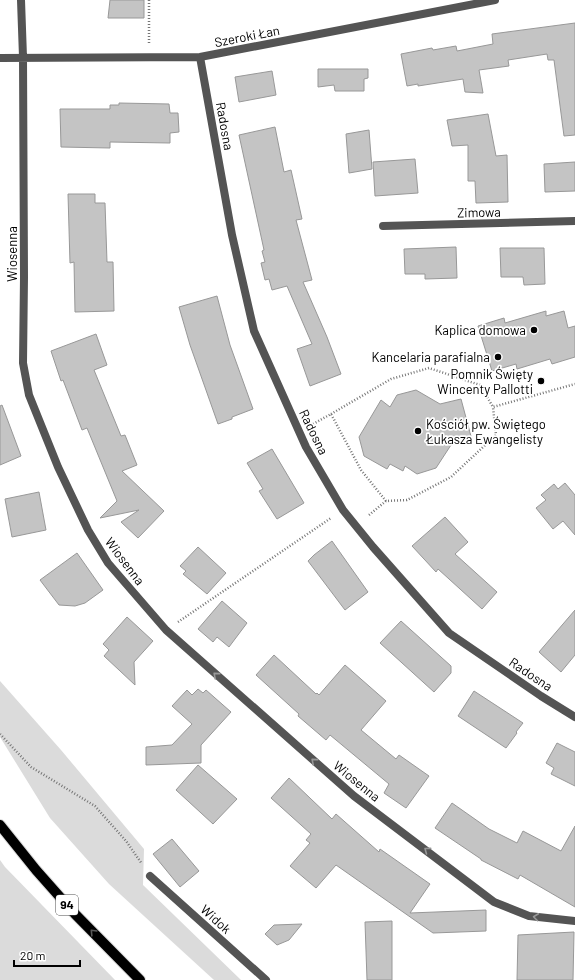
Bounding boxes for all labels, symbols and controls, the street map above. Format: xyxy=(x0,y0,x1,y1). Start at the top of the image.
street label: Szeroki Łan xyxy=(213,22,281,50)
street label: Radosna xyxy=(213,101,237,151)
street label: Zimowa xyxy=(457,204,501,220)
street label: Wiosenna xyxy=(4,226,20,282)
place label: Kaplica domowa xyxy=(434,322,526,338)
marker: Kaplica domowa xyxy=(529,325,539,335)
place label: Kancelaria parafialna xyxy=(372,349,490,365)
marker: Kancelaria parafialna xyxy=(493,352,503,362)
place label: Pomnik Święty Wincenty Pallotti xyxy=(437,366,533,397)
marker: Pomnik Święty Wincenty Pallotti xyxy=(536,376,546,386)
street label: Radosna xyxy=(296,407,332,457)
place label: Kościół pw. Świętego Łukasza Ewangelisty xyxy=(425,416,546,447)
marker: Kościół pw. Świętego Łukasza Ewangelisty xyxy=(413,426,423,436)
street label: Wiosenna xyxy=(102,534,148,588)
street label: Radosna xyxy=(506,654,556,694)
one-way arrow xyxy=(214,672,221,679)
street label: Wiosenna xyxy=(330,757,384,805)
one-way arrow xyxy=(311,758,319,765)
one-way arrow xyxy=(424,848,431,855)
road number: 94 xyxy=(56,895,78,915)
street label: Widok xyxy=(197,901,235,937)
one-way arrow xyxy=(533,913,539,922)
one-way arrow xyxy=(90,929,98,937)
scale bar xyxy=(14,942,80,968)
text: 20 m xyxy=(20,948,46,962)

